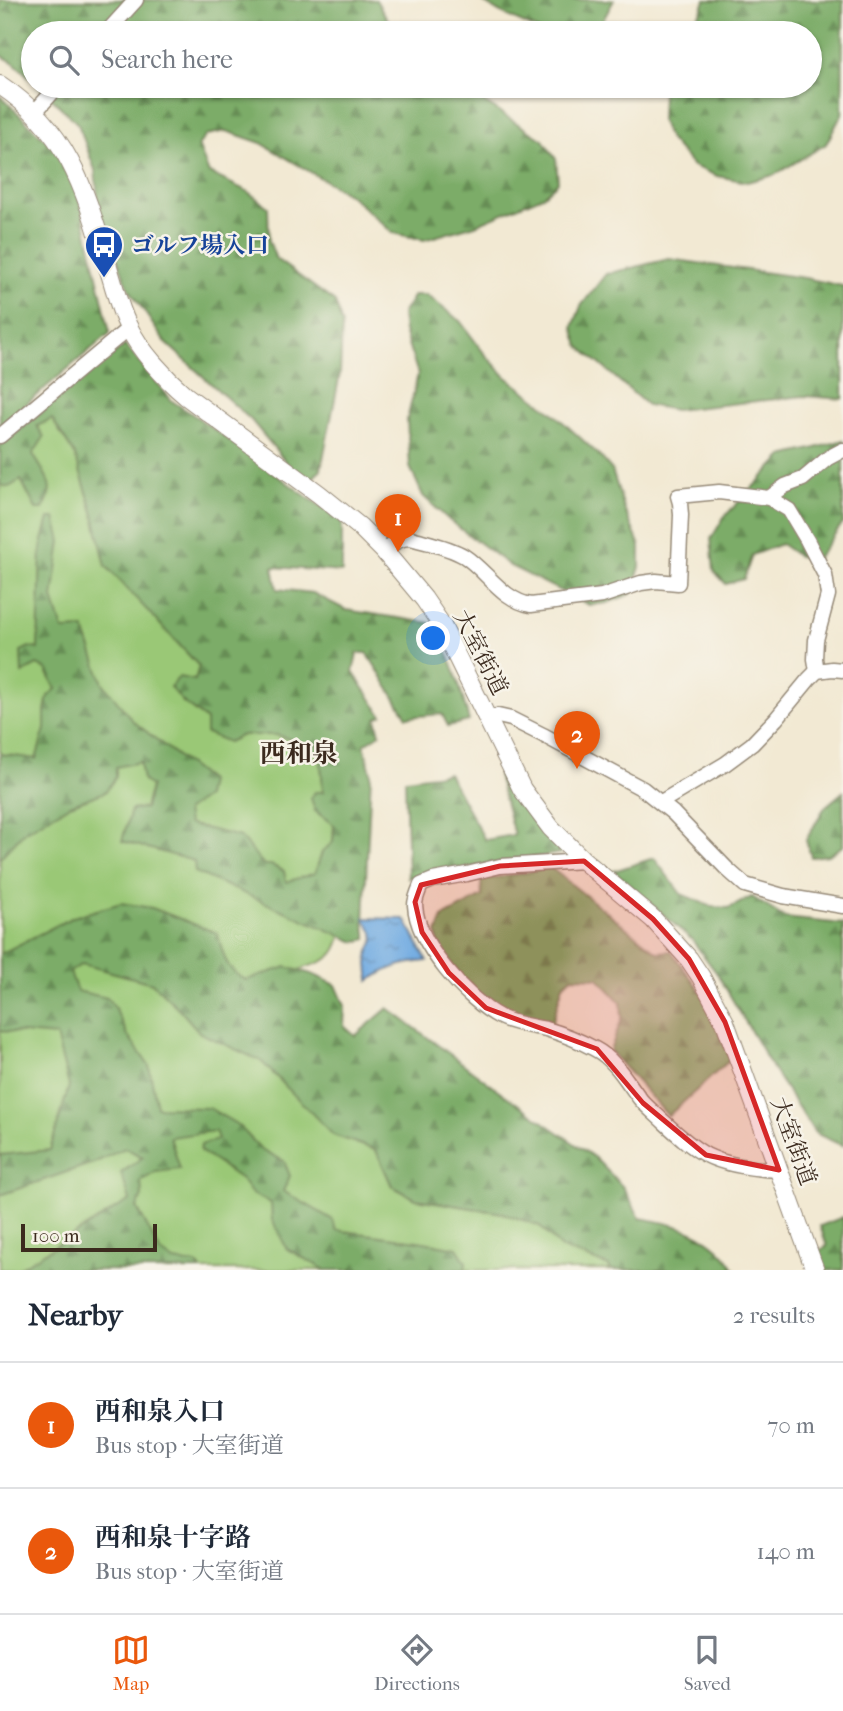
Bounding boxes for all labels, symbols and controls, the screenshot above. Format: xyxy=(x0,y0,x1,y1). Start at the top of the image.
search box xyxy=(21,21,822,98)
icon: search xyxy=(45,41,83,79)
text: Search here xyxy=(101,44,233,75)
bus stop icon: ゴルフ場入口 xyxy=(83,224,125,279)
place label: ゴルフ場入口 xyxy=(131,232,269,259)
pin: 1 xyxy=(375,494,421,552)
street label: 大室街道 xyxy=(448,605,513,699)
your location xyxy=(416,621,450,655)
pin: 2 xyxy=(554,711,600,769)
district label: 西和泉 xyxy=(260,738,338,769)
street label: 大室街道 xyxy=(765,1093,822,1189)
scale bar xyxy=(21,1221,158,1253)
text: 100 m xyxy=(32,1225,80,1247)
text: Nearby xyxy=(28,1298,123,1333)
text: 2 results xyxy=(733,1302,815,1329)
text: 西和泉入口 xyxy=(95,1396,225,1427)
text: 1 xyxy=(47,1412,55,1439)
text: 70 m xyxy=(767,1412,815,1439)
text: Bus stop · 大室街道 xyxy=(95,1432,284,1459)
text: 西和泉十字路 xyxy=(95,1522,251,1553)
text: 2 xyxy=(45,1538,57,1565)
text: 140 m xyxy=(756,1538,815,1565)
text: Bus stop · 大室街道 xyxy=(95,1558,284,1585)
tab: Map xyxy=(112,1631,150,1695)
tab: Directions xyxy=(374,1631,460,1695)
tab: Saved xyxy=(684,1631,731,1695)

